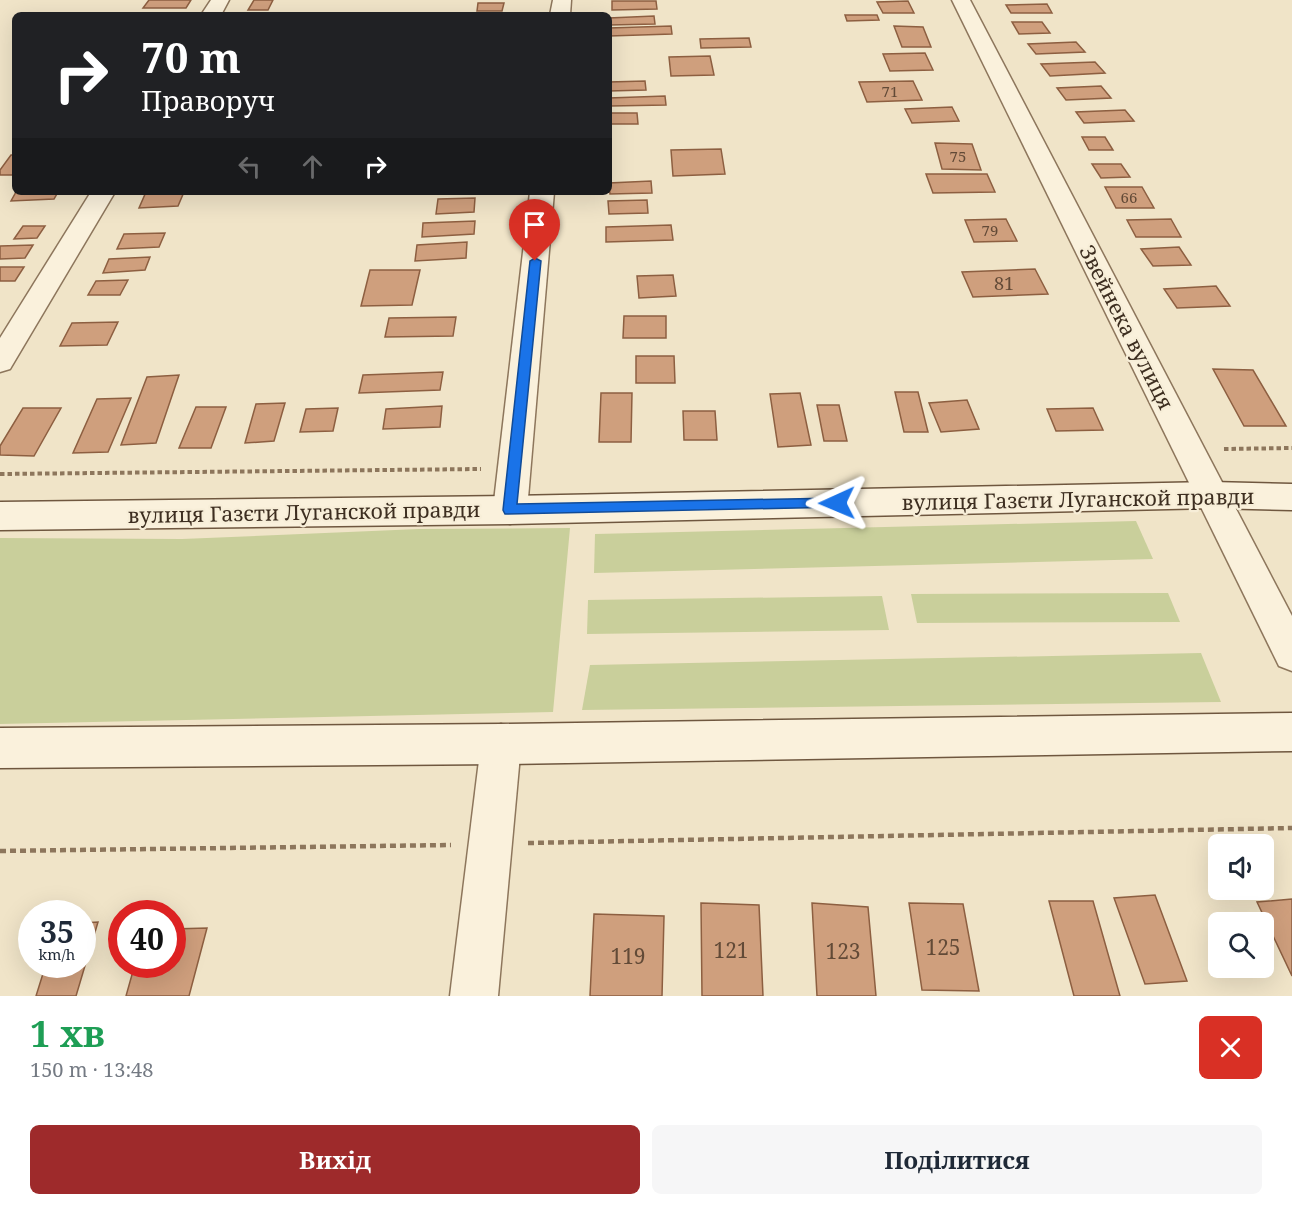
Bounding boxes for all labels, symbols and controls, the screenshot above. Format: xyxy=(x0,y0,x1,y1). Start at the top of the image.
text: 70 m xyxy=(141,28,241,85)
icon: right xyxy=(42,36,120,114)
house number: 71 xyxy=(882,81,898,101)
text: Праворуч xyxy=(141,82,275,119)
house number: 75 xyxy=(950,146,966,166)
icon: left xyxy=(233,150,266,183)
icon: ahead xyxy=(296,150,329,183)
icon: right xyxy=(359,150,392,183)
house number: 66 xyxy=(1121,187,1137,207)
pin xyxy=(509,199,560,261)
icon: arrive xyxy=(518,208,551,241)
house number: 79 xyxy=(982,220,998,240)
street label: Звейнека вулиця xyxy=(1073,240,1181,414)
house number: 81 xyxy=(994,271,1014,295)
position arrow xyxy=(805,471,869,535)
street label: вулиця Газєти Луганской правди xyxy=(901,482,1255,516)
street label: вулиця Газєти Луганской правди xyxy=(127,495,481,529)
map controls xyxy=(1208,834,1274,978)
button: sound xyxy=(1208,834,1274,900)
speed limit sign: 40 xyxy=(108,900,186,978)
text: 35 xyxy=(40,911,74,952)
button: search xyxy=(1208,912,1274,978)
house number: 125 xyxy=(925,933,961,961)
house number: 121 xyxy=(713,936,749,964)
house number: 123 xyxy=(825,937,861,965)
house number: 119 xyxy=(610,942,646,970)
text: km/h xyxy=(39,944,75,964)
text: 1 хв xyxy=(30,1009,105,1058)
button: close xyxy=(1199,1016,1262,1079)
text: 150 m · 13:48 xyxy=(30,1056,153,1083)
button: Вихід xyxy=(30,1125,640,1194)
button: Поділитися xyxy=(652,1125,1262,1194)

